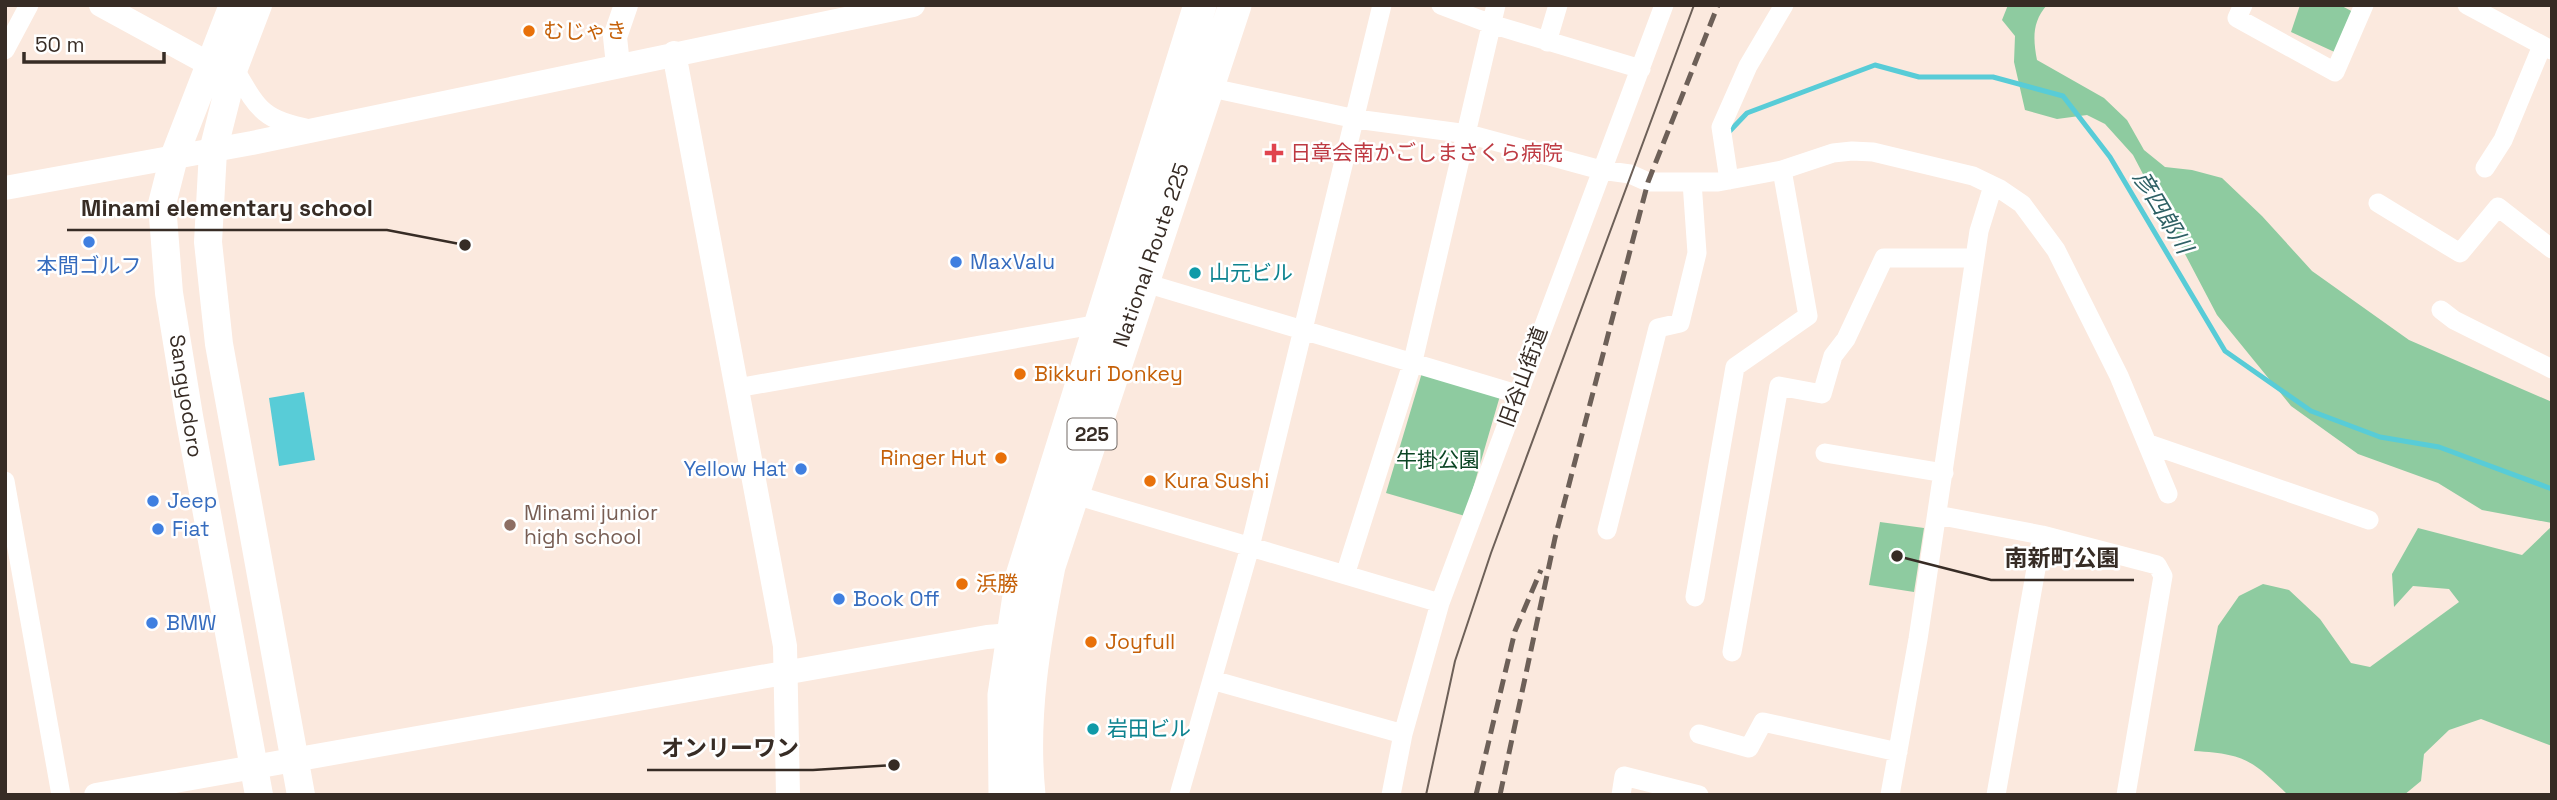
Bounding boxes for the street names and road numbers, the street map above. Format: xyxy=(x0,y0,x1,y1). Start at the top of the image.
street label: National Route 225 xyxy=(1106,159,1195,350)
street label: 旧谷山街道 xyxy=(1492,323,1553,431)
street label: Sangyodoro xyxy=(163,332,210,459)
road number: 225 xyxy=(1068,418,1116,449)

